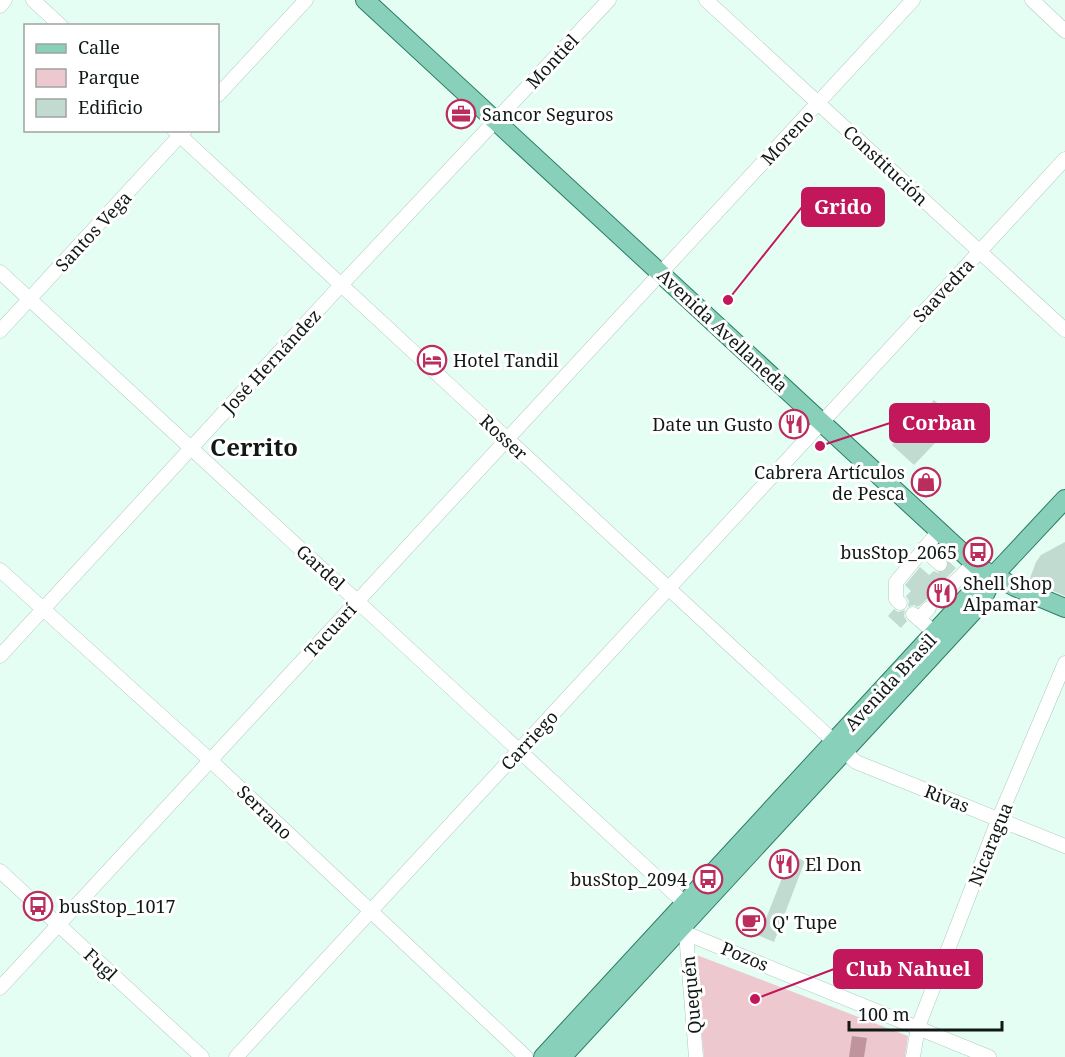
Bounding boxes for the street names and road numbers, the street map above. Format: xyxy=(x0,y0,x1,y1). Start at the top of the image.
street label: Montiel xyxy=(521,28,584,93)
street label: Moreno xyxy=(755,104,819,170)
street label: Constitución xyxy=(838,120,934,211)
street label: Santos Vega xyxy=(50,186,136,276)
street label: Saavedra xyxy=(907,253,979,327)
street label: Avenida Avellaneda xyxy=(653,263,793,397)
street label: José Hernández xyxy=(216,304,326,419)
street label: Rosser xyxy=(475,409,533,465)
street label: Gardel xyxy=(292,539,351,596)
street label: Tacuarí xyxy=(299,598,361,662)
street label: Avenida Brasil xyxy=(839,628,941,736)
street label: Carriego xyxy=(495,705,563,775)
street label: Rivas xyxy=(921,779,973,817)
street label: Serrano xyxy=(232,780,298,844)
street label: Nicaragua xyxy=(962,799,1018,889)
street label: Pozos xyxy=(718,936,772,976)
street label: Fugl xyxy=(79,942,123,986)
street label: Quequén xyxy=(676,955,706,1035)

